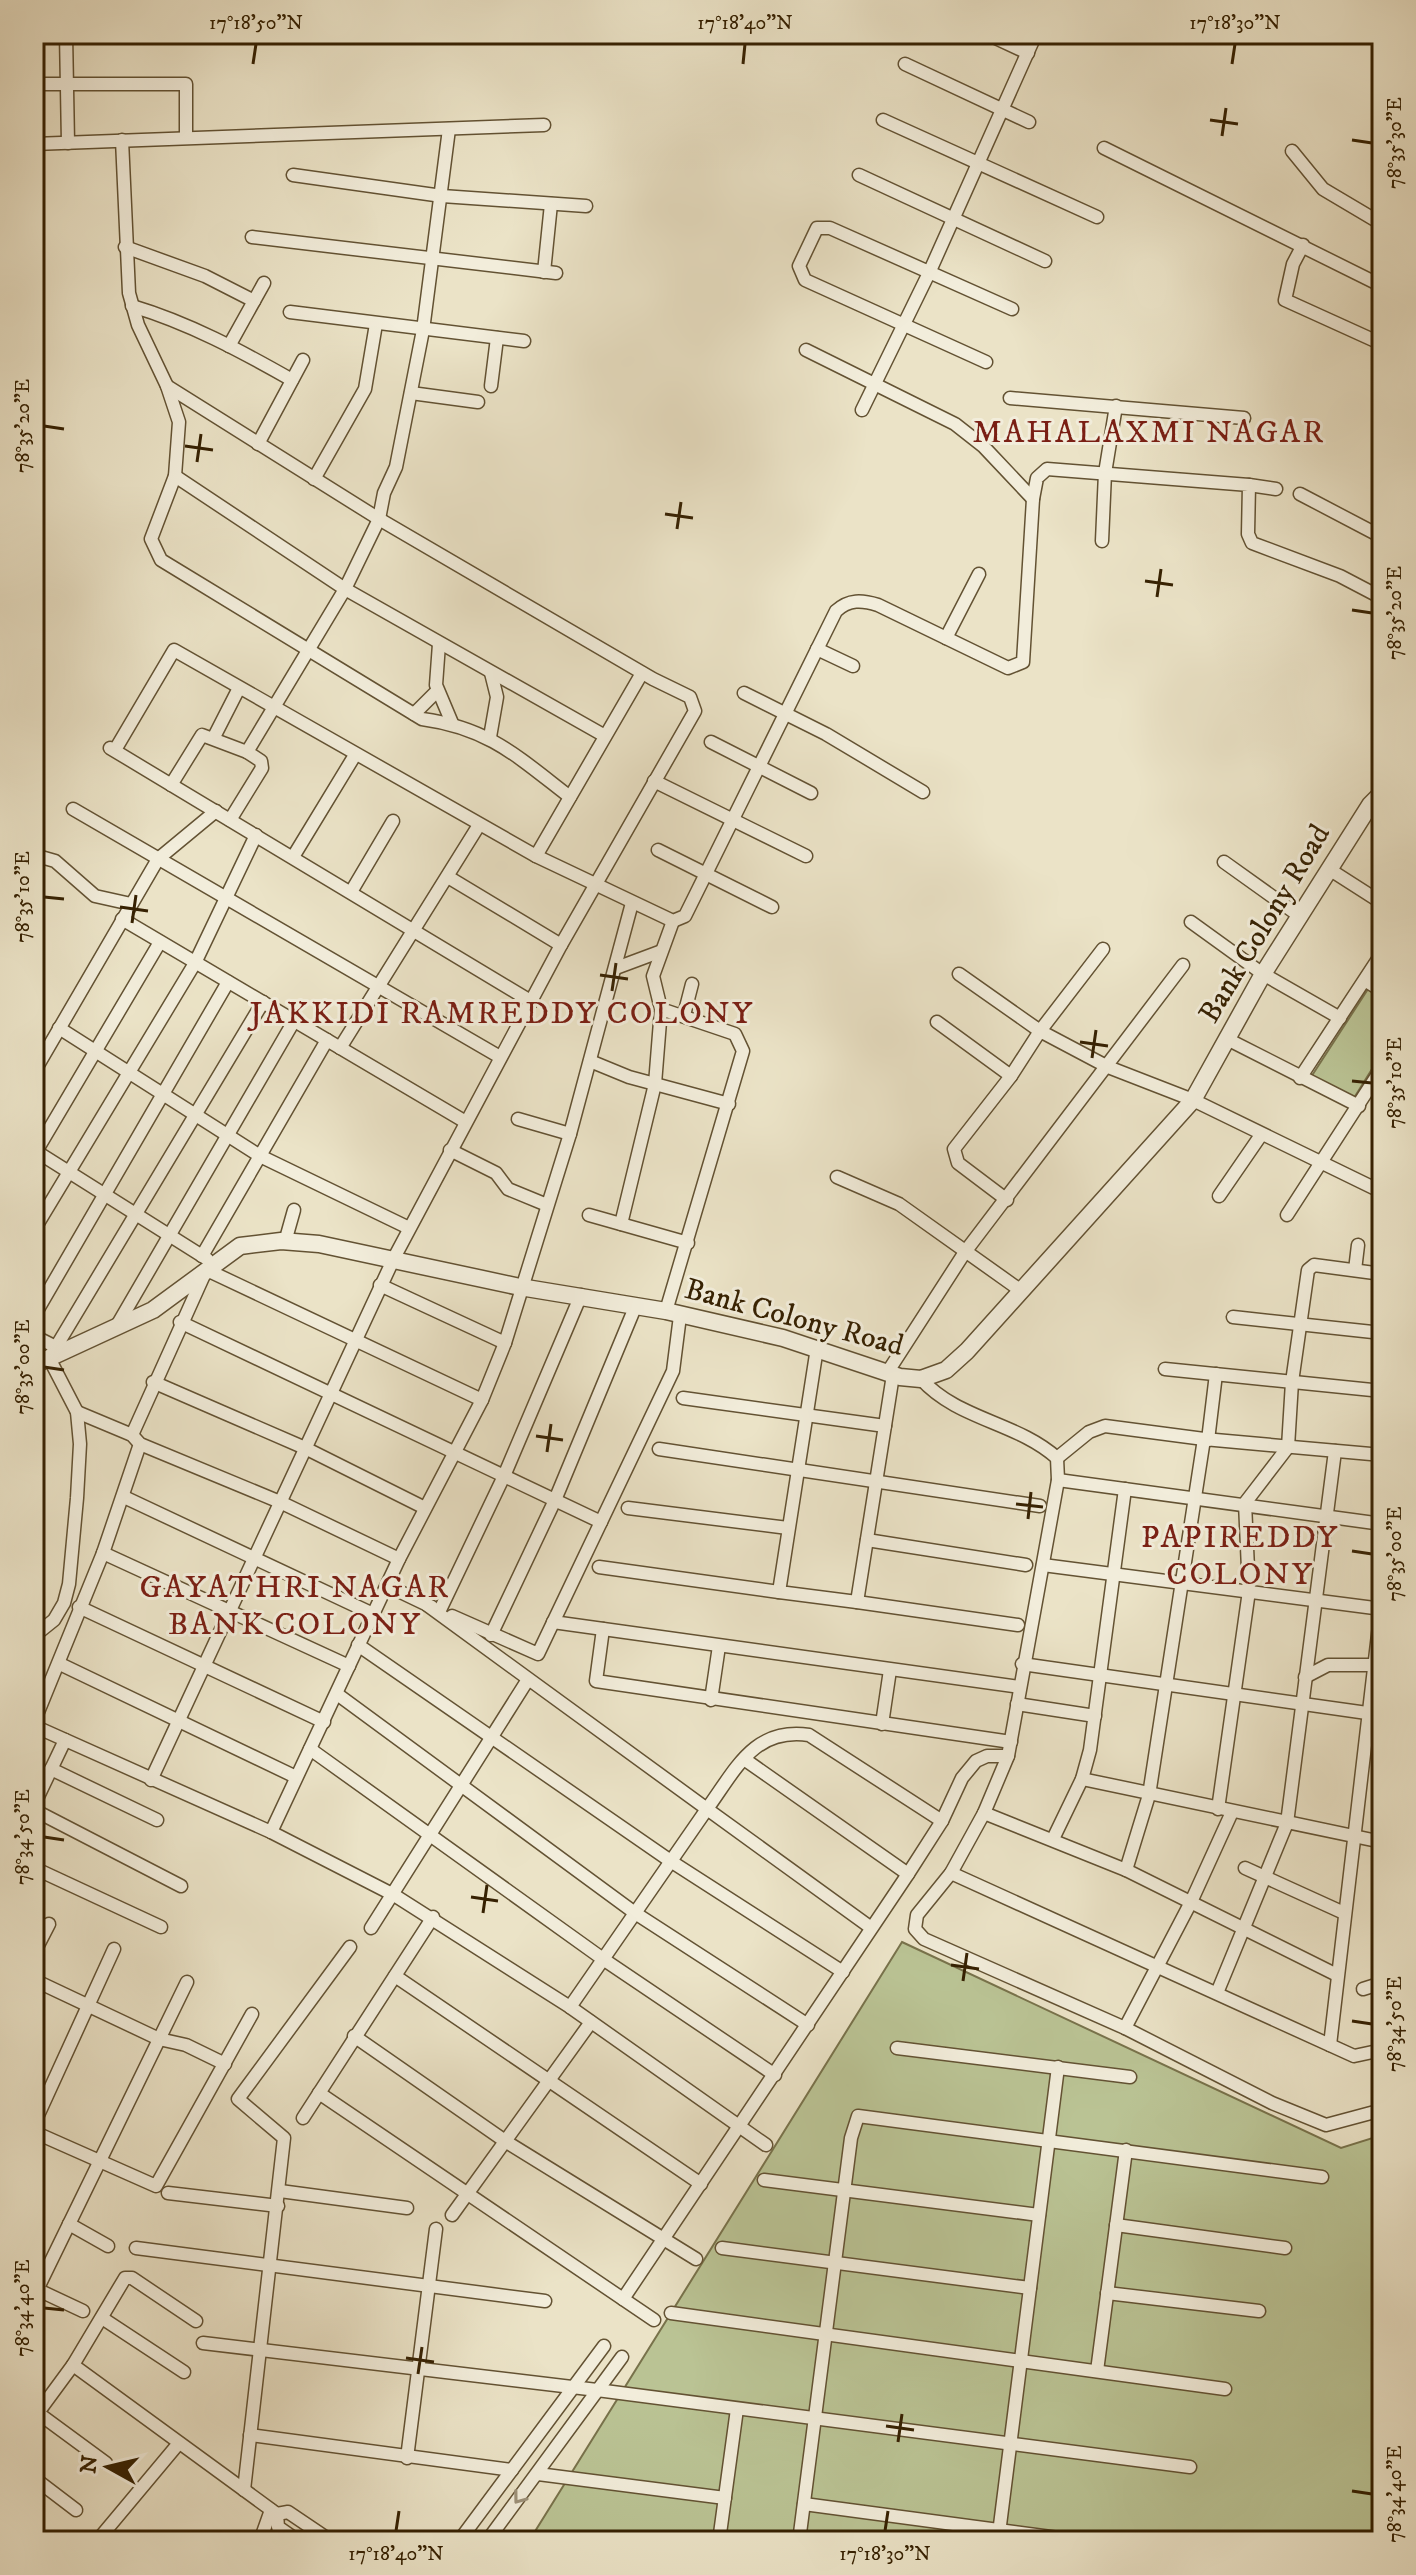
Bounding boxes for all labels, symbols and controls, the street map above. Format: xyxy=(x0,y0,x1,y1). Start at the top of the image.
text: 17°18'50"N xyxy=(209,11,303,36)
text: 17°18'40"N xyxy=(697,11,793,36)
text: 17°18'30"N xyxy=(1189,11,1281,36)
text: 78°35'30"E xyxy=(1383,97,1408,189)
text: 78°35'20"E xyxy=(11,379,36,473)
district label: MAHALAXMI NAGAR xyxy=(972,413,1326,453)
text: 78°35'20"E xyxy=(1383,566,1408,660)
street label: Bank Colony Road xyxy=(1191,818,1339,1030)
text: 78°35'10"E xyxy=(11,851,36,943)
district label: JAKKIDI RAMREDDY COLONY xyxy=(247,994,754,1034)
text: 78°35'10"E xyxy=(1383,1037,1408,1129)
street label: Bank Colony Road xyxy=(681,1271,907,1365)
text: 78°35'00"E xyxy=(11,1319,36,1415)
text: 78°35'00"E xyxy=(1383,1506,1408,1602)
district label: PAPIREDDY COLONY xyxy=(1141,1518,1339,1595)
district label: GAYATHRI NAGAR BANK COLONY xyxy=(139,1568,451,1645)
text: 78°34'50"E xyxy=(11,1789,36,1885)
text: 78°34'50"E xyxy=(1383,1976,1408,2072)
text: 78°34'40"E xyxy=(11,2259,36,2357)
north arrow xyxy=(68,2427,148,2507)
text: 78°34'40"E xyxy=(1383,2445,1408,2543)
text: N xyxy=(75,2454,104,2475)
one-way arrow xyxy=(515,2490,529,2504)
text: 17°18'40"N xyxy=(348,2542,444,2567)
text: 17°18'30"N xyxy=(839,2542,931,2567)

